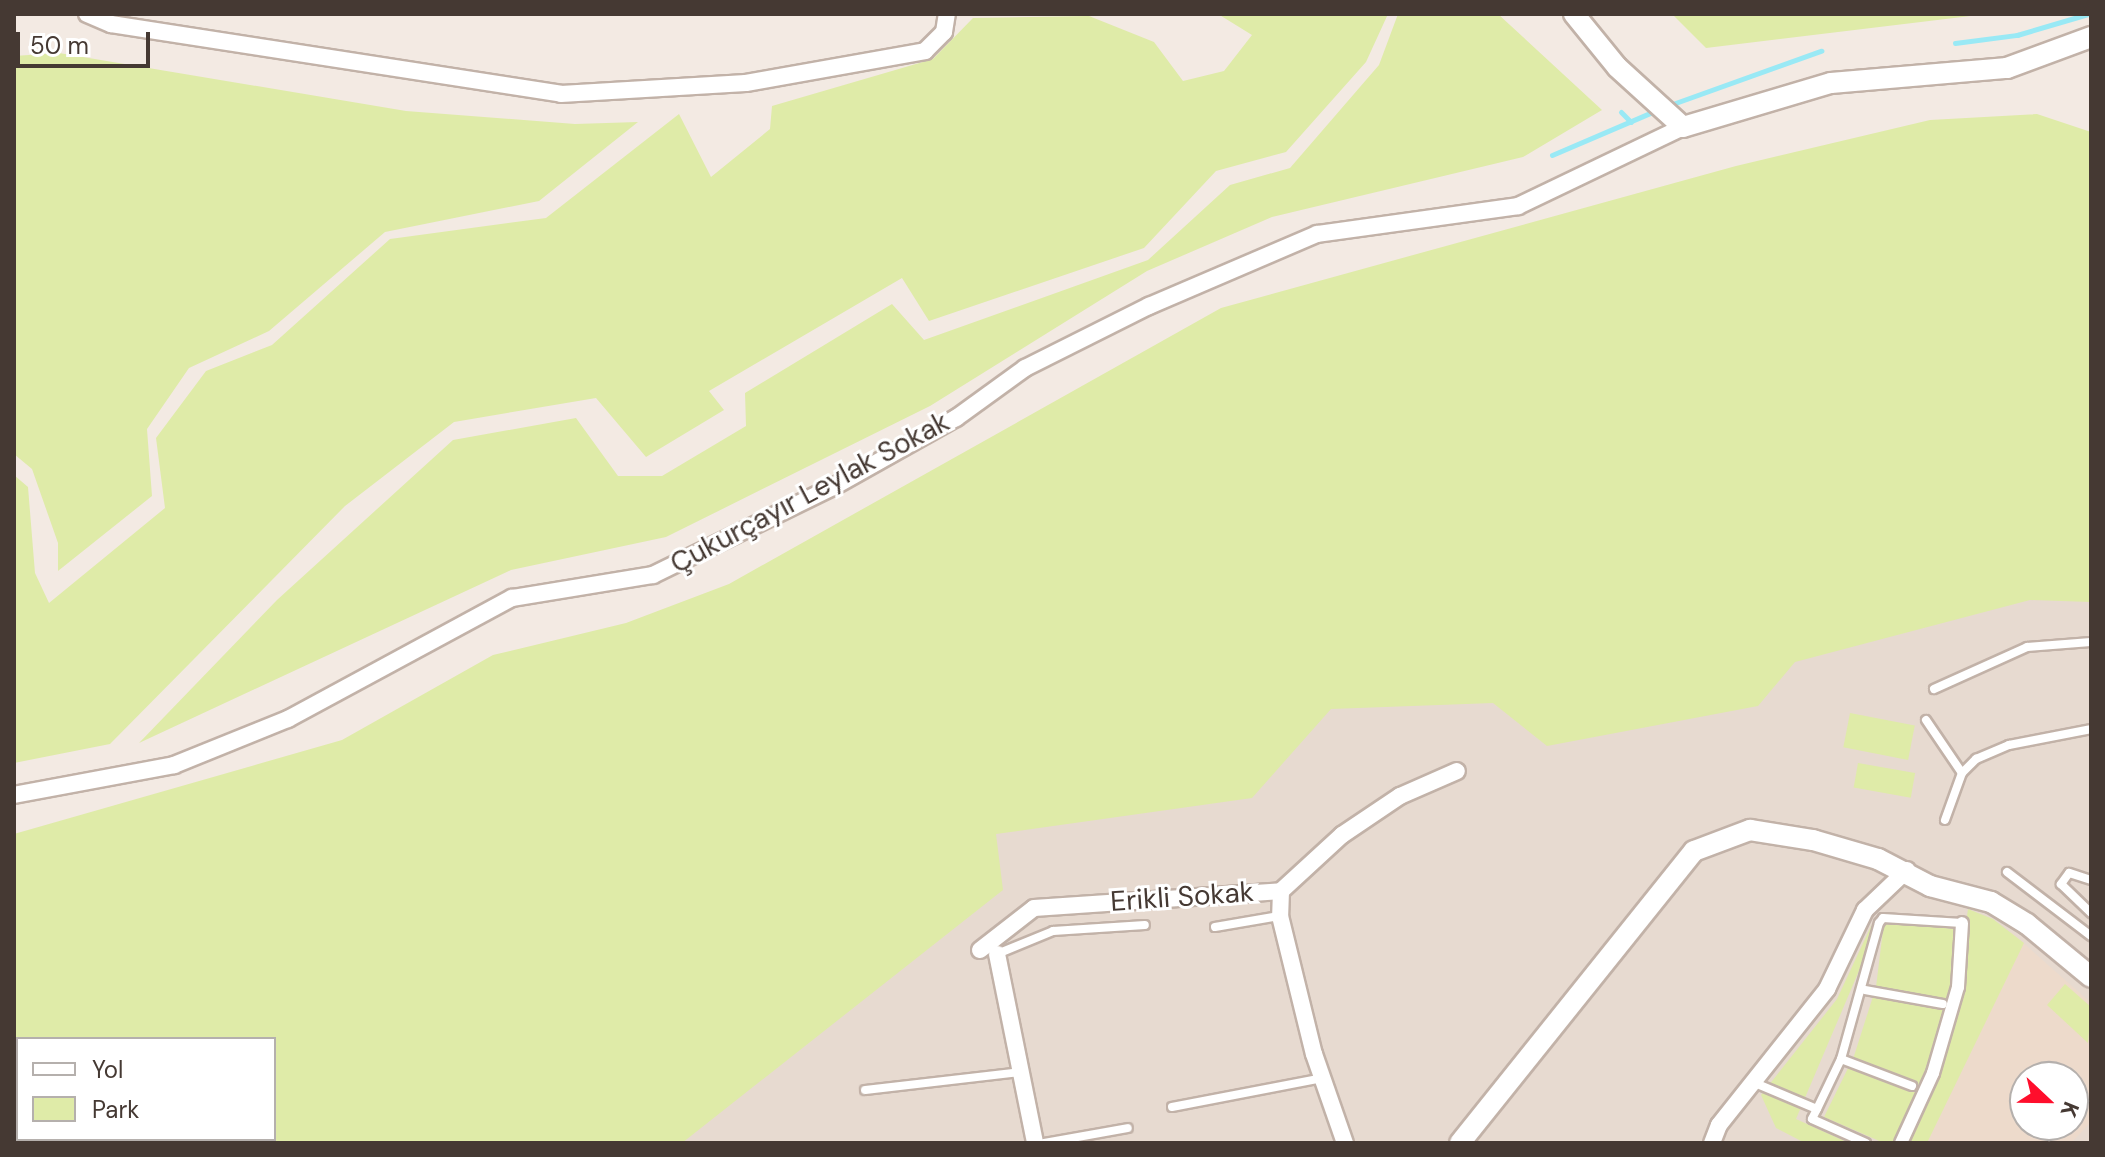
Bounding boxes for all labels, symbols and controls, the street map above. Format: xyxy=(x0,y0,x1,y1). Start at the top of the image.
scale bar xyxy=(20,16,154,66)
text: 50 m xyxy=(30,30,89,61)
street label: Çukurçayır Leylak Sokak xyxy=(665,405,955,581)
street label: Erikli Sokak xyxy=(1109,875,1255,919)
legend xyxy=(16,1037,276,1141)
text: Yol xyxy=(92,1054,123,1085)
north arrow xyxy=(2009,1061,2089,1141)
text: Park xyxy=(92,1094,139,1125)
text: K xyxy=(2054,1097,2086,1122)

